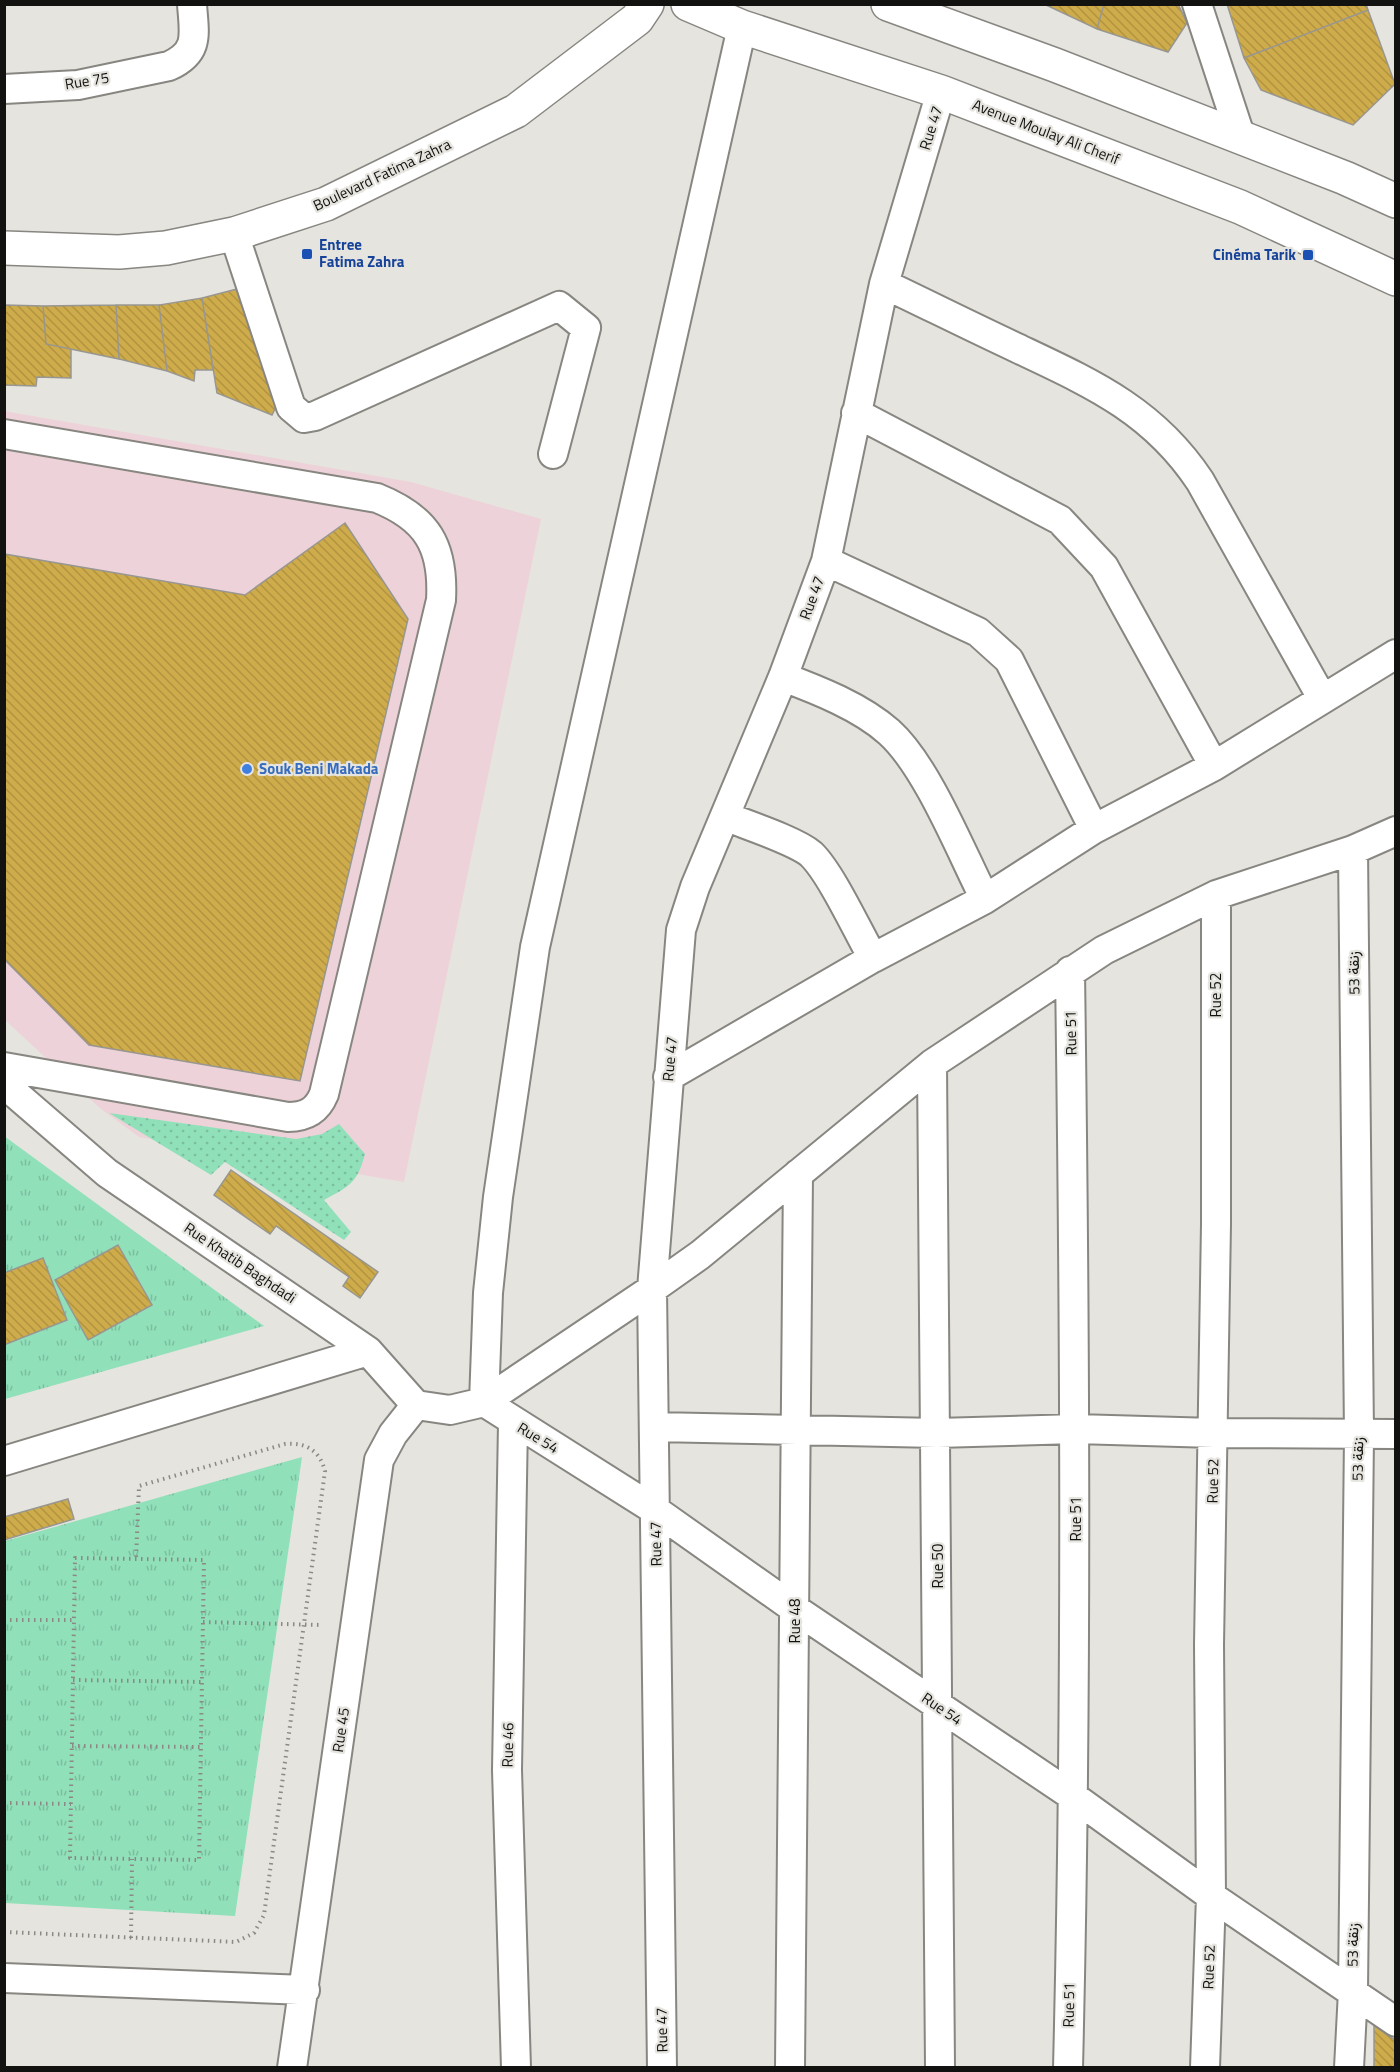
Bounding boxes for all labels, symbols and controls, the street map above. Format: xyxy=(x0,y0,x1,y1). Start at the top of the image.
street label: Rue 75 xyxy=(63,66,111,95)
street label: Avenue Moulay Ali Cherif xyxy=(969,93,1123,170)
street label: Rue 47 xyxy=(913,103,948,153)
street label: Boulevard Fatima Zahra xyxy=(309,132,455,217)
place label: Entree Fatima Zahra xyxy=(319,233,405,273)
place label: Cinéma Tarik xyxy=(1213,243,1296,266)
marker: Entree Fatima Zahra xyxy=(300,247,314,261)
marker: Cinéma Tarik xyxy=(1301,248,1315,262)
street label: Rue 47 xyxy=(793,573,830,623)
place label: Souk Beni Makada xyxy=(259,757,379,780)
marker: Souk Beni Makada xyxy=(240,762,254,776)
street label: زنقة 53 xyxy=(1342,951,1365,995)
street label: Rue 52 xyxy=(1204,973,1227,1017)
street label: Rue 51 xyxy=(1059,1010,1082,1056)
street label: Rue 47 xyxy=(656,1036,683,1082)
street label: Rue Khatib Baghdadi xyxy=(180,1216,301,1309)
street label: Rue 54 xyxy=(513,1416,563,1459)
street label: زنقة 53 xyxy=(1346,1437,1369,1481)
street label: Rue 52 xyxy=(1201,1458,1224,1504)
street label: Rue 51 xyxy=(1064,1497,1087,1541)
street label: Rue 47 xyxy=(644,1521,667,1567)
street label: Rue 50 xyxy=(926,1544,949,1588)
street label: Rue 48 xyxy=(783,1599,806,1643)
street label: Rue 54 xyxy=(917,1687,967,1731)
street label: Rue 45 xyxy=(326,1706,355,1754)
street label: Rue 46 xyxy=(496,1722,519,1768)
street label: زنقة 53 xyxy=(1341,1923,1364,1967)
street label: Rue 52 xyxy=(1196,1944,1221,1990)
street label: Rue 51 xyxy=(1057,1982,1080,2028)
street label: Rue 47 xyxy=(650,2007,673,2053)

